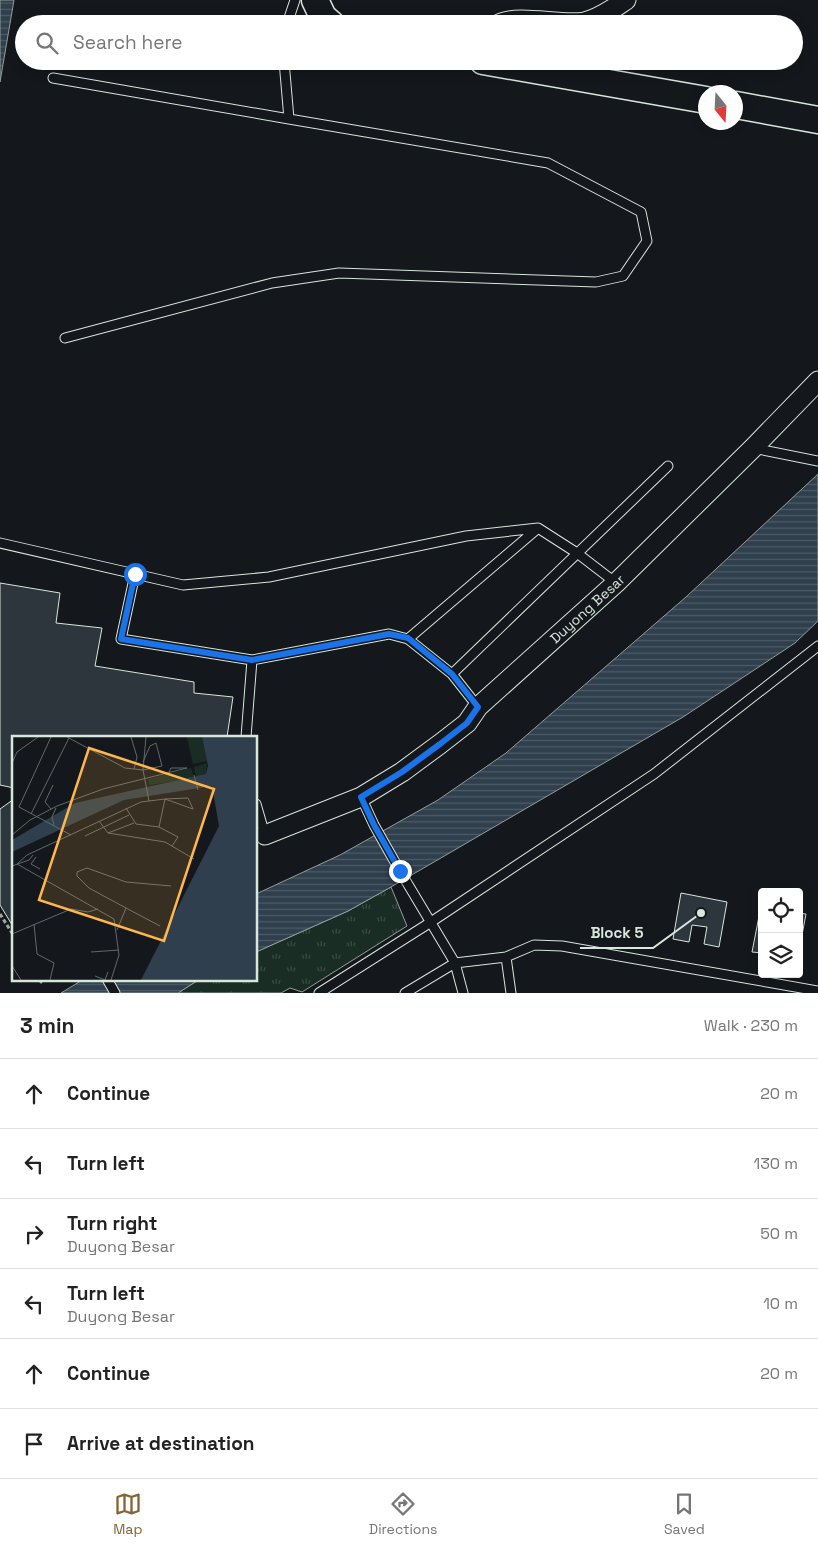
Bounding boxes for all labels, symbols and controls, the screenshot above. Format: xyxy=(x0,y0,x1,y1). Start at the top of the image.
search box xyxy=(15,15,803,70)
icon: search xyxy=(33,29,61,57)
text: Search here xyxy=(73,30,183,55)
north arrow xyxy=(698,85,743,130)
route start xyxy=(124,563,147,586)
street label: Duyong Besar xyxy=(546,571,628,647)
inset map xyxy=(12,736,258,981)
route end xyxy=(389,860,412,883)
map controls xyxy=(758,888,803,978)
button: locate xyxy=(758,888,803,933)
callout: Block 5 xyxy=(580,918,653,948)
text: Block 5 xyxy=(590,923,644,942)
button: layers xyxy=(758,933,803,978)
text: 3 min xyxy=(20,1012,75,1039)
text: Walk · 230 m xyxy=(704,1015,798,1036)
icon: ahead xyxy=(20,1080,48,1108)
text: Continue xyxy=(67,1081,150,1106)
text: 20 m xyxy=(760,1083,798,1104)
icon: left xyxy=(20,1150,48,1178)
text: Turn left xyxy=(67,1151,145,1176)
text: 130 m xyxy=(754,1153,798,1174)
text: Turn right xyxy=(67,1211,157,1236)
icon: right xyxy=(20,1220,48,1248)
text: 50 m xyxy=(760,1223,798,1244)
text: Duyong Besar xyxy=(67,1236,175,1257)
text: Turn left xyxy=(67,1281,145,1306)
icon: left xyxy=(20,1290,48,1318)
text: 10 m xyxy=(763,1293,798,1314)
text: Duyong Besar xyxy=(67,1306,175,1327)
icon: ahead xyxy=(20,1360,48,1388)
text: Continue xyxy=(67,1361,150,1386)
text: 20 m xyxy=(760,1363,798,1384)
icon: arrive xyxy=(20,1430,48,1458)
text: Arrive at destination xyxy=(67,1431,255,1456)
tab: Map xyxy=(113,1490,142,1538)
tab: Directions xyxy=(369,1490,437,1538)
tab: Saved xyxy=(664,1490,705,1538)

